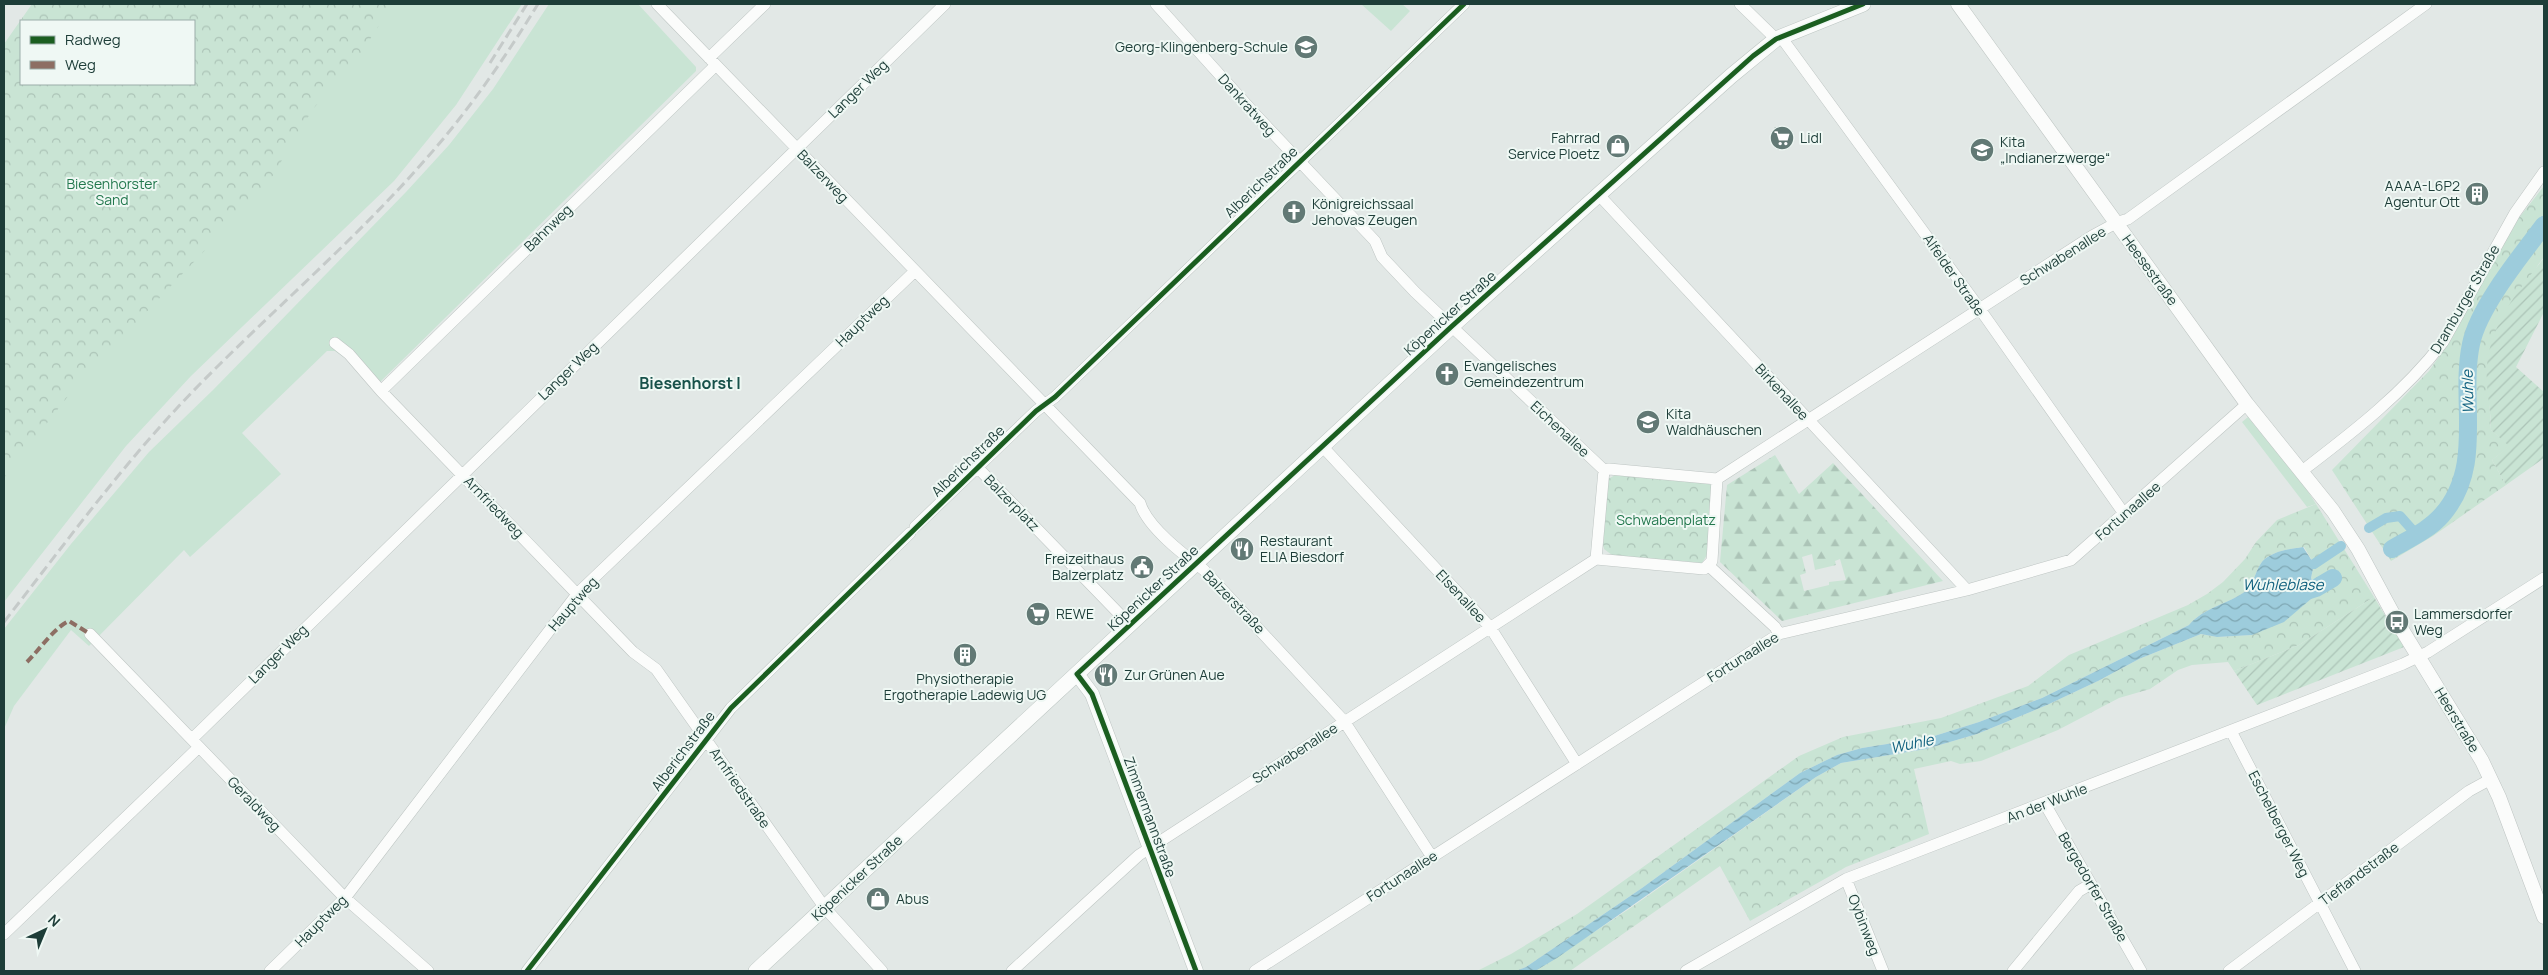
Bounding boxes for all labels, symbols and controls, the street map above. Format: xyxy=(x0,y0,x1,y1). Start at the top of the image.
legend xyxy=(20,20,195,85)
text: Radweg xyxy=(65,29,121,50)
school or university icon: Georg-Klingenberg-Schule xyxy=(1293,34,1319,60)
place label: Georg-Klingenberg-Schule xyxy=(1115,37,1288,56)
text: Weg xyxy=(65,54,96,75)
street label: Langer Weg xyxy=(824,55,892,122)
street label: Dankratweg xyxy=(1214,70,1280,140)
supermarket icon: Lidl xyxy=(1769,125,1795,151)
place label: Fahrrad Service Ploetz xyxy=(1508,128,1600,163)
place label: Lidl xyxy=(1800,128,1822,147)
place label: Kita „Indianerzwerge“ xyxy=(2000,132,2110,167)
shop icon: Fahrrad Service Ploetz xyxy=(1605,133,1631,159)
school or university icon: Kita „Indianerzwerge“ xyxy=(1969,137,1995,163)
street label: Alberichstraße xyxy=(1220,142,1301,221)
street label: Balzerweg xyxy=(793,145,853,206)
park label: Biesenhorster Sand xyxy=(67,174,157,209)
place label: AAAA-L6P2 Agentur Ott xyxy=(2384,176,2460,211)
building icon: AAAA-L6P2 Agentur Ott xyxy=(2464,181,2490,207)
place label: Königreichssaal Jehovas Zeugen xyxy=(1312,194,1417,229)
church icon: Königreichssaal Jehovas Zeugen xyxy=(1281,199,1307,225)
street label: Bahnweg xyxy=(519,200,576,255)
street label: Schwabenallee xyxy=(2016,222,2109,290)
street label: Alfelder Straße xyxy=(1919,230,1990,319)
street label: Heesestraße xyxy=(2118,230,2183,309)
street label: Dramburger Straße xyxy=(2426,241,2504,357)
street label: Köpenicker Straße xyxy=(1400,266,1500,359)
street label: Hauptweg xyxy=(831,291,892,351)
street label: Langer Weg xyxy=(534,337,602,404)
place label: Evangelisches Gemeindezentrum xyxy=(1464,356,1584,391)
street label: Birkenallee xyxy=(1751,359,1813,424)
church icon: Evangelisches Gemeindezentrum xyxy=(1434,361,1460,387)
water label: Wuhle xyxy=(2457,369,2478,414)
district label: Biesenhorst I xyxy=(639,372,741,394)
street label: Eichenallee xyxy=(1527,396,1594,461)
place label: Kita Waldhäuschen xyxy=(1666,404,1762,439)
school or university icon: Kita Waldhäuschen xyxy=(1635,409,1661,435)
street label: Alberichstraße xyxy=(927,421,1008,500)
street label: Balzerplatz xyxy=(980,470,1044,535)
street label: Arnfriedweg xyxy=(460,472,529,542)
street label: Fortunaallee xyxy=(2091,477,2164,544)
park label: Schwabenplatz xyxy=(1616,510,1716,529)
place label: Restaurant ELIA Biesdorf xyxy=(1260,531,1344,566)
restaurant icon: Restaurant ELIA Biesdorf xyxy=(1229,536,1255,562)
street label: Köpenicker Straße xyxy=(1103,541,1202,635)
place label: Freizeithaus Balzerplatz xyxy=(1045,549,1124,584)
public building icon: Freizeithaus Balzerplatz xyxy=(1129,554,1155,580)
street label: Elsenallee xyxy=(1432,565,1491,626)
street label: Balzerstraße xyxy=(1199,566,1270,638)
street label: Hauptweg xyxy=(544,572,602,635)
water label: Wuhleblase xyxy=(2242,574,2325,595)
supermarket icon: REWE xyxy=(1025,601,1051,627)
place label: REWE xyxy=(1056,604,1094,623)
place label: Lammersdorfer Weg xyxy=(2414,604,2512,639)
bus stop icon: Lammersdorfer Weg xyxy=(2384,609,2410,635)
street label: Langer Weg xyxy=(244,620,311,687)
street label: Fortunaallee xyxy=(1703,627,1782,686)
building icon: Physiotherapie Ergotherapie Ladewig UG xyxy=(952,642,978,668)
restaurant icon: Zur Grünen Aue xyxy=(1093,662,1119,688)
place label: Zur Grünen Aue xyxy=(1124,665,1225,684)
place label: Physiotherapie Ergotherapie Ladewig UG xyxy=(884,669,1046,704)
street label: Heerstraße xyxy=(2431,684,2484,756)
street label: Alberichstraße xyxy=(646,707,719,794)
street label: Schwabenallee xyxy=(1248,718,1341,787)
water label: Wuhle xyxy=(1888,728,1937,758)
street label: Arnfriedstraße xyxy=(706,744,775,832)
street label: Zimmermannstraße xyxy=(1120,754,1181,880)
street label: Eschelberger Weg xyxy=(2244,767,2315,880)
street label: Geraldweg xyxy=(224,772,285,835)
street label: An der Wuhle xyxy=(2004,778,2090,827)
street label: Bergedorfer Straße xyxy=(2054,828,2133,945)
street label: Köpenicker Straße xyxy=(807,831,906,925)
street label: Tieflandstraße xyxy=(2315,837,2402,910)
street label: Fortunaallee xyxy=(1363,846,1441,906)
shop icon: Abus xyxy=(865,886,891,912)
place label: Abus xyxy=(896,889,929,908)
street label: Hauptweg xyxy=(290,890,351,951)
street label: Oybinweg xyxy=(1844,891,1885,958)
north arrow xyxy=(20,905,70,955)
text: N xyxy=(44,910,65,931)

